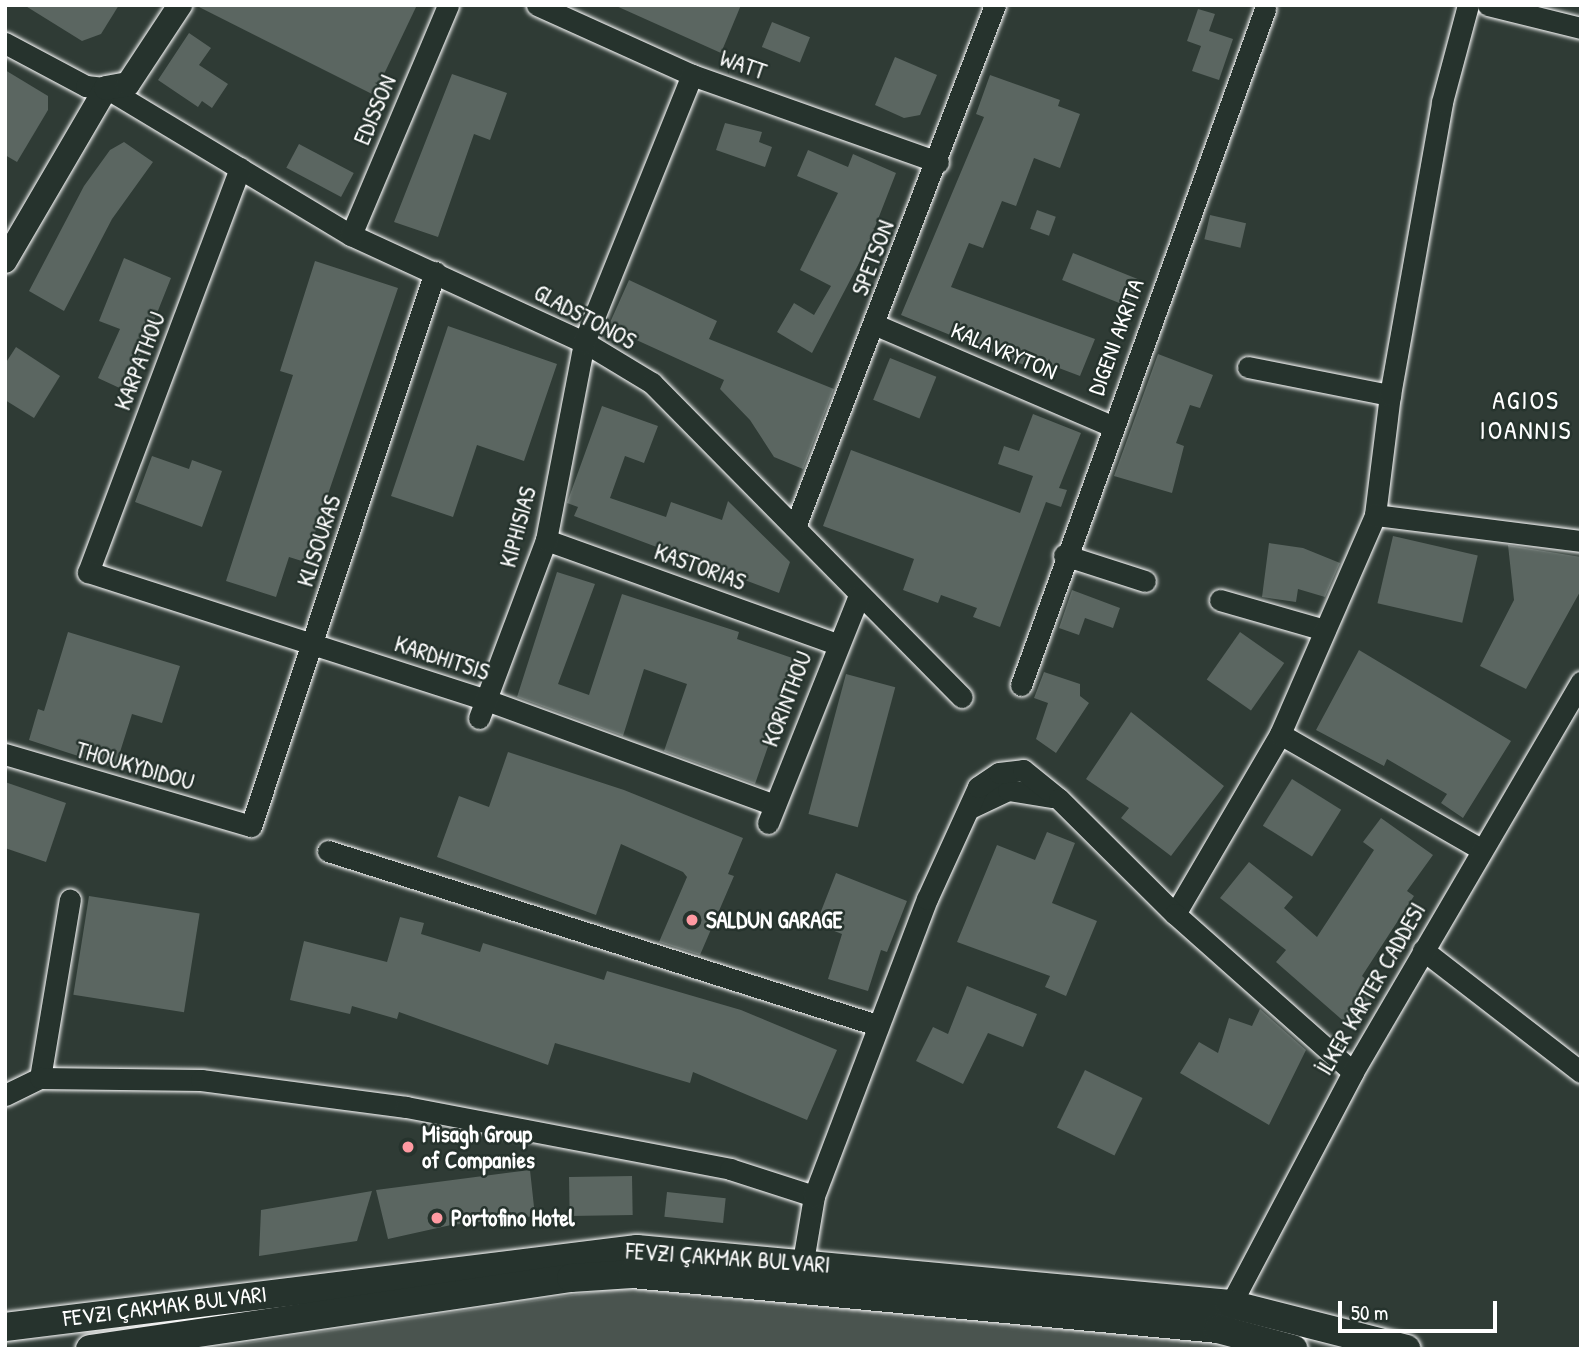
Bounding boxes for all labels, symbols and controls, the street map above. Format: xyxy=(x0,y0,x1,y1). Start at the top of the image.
street label: WATT xyxy=(716,44,770,86)
street label: EDISSON xyxy=(348,71,402,149)
street label: SPETSON xyxy=(846,217,900,299)
street label: DIGENI AKRITA xyxy=(1082,275,1150,399)
street label: GLADSTONOS xyxy=(529,279,641,355)
street label: KARPATHOU xyxy=(109,308,171,414)
street label: KALAVRYTON xyxy=(947,316,1061,386)
district label: AGIOS IOANNIS xyxy=(1480,384,1572,446)
street label: KIPHISIAS xyxy=(494,484,542,570)
street label: KLISOURAS xyxy=(291,492,347,590)
street label: KASTORIAS xyxy=(651,538,749,596)
street label: KARDHITSIS xyxy=(391,630,493,686)
street label: KORINTHOU xyxy=(756,647,818,751)
street label: THOUKYDIDOU xyxy=(73,736,197,796)
street label: İLKER KARTER CADDESI xyxy=(1311,898,1431,1080)
place label: SALDUN GARAGE xyxy=(706,906,843,934)
marker: SALDUN GARAGE xyxy=(684,912,700,928)
place label: Misagh Group of Companies xyxy=(422,1120,535,1174)
marker: Misagh Group of Companies xyxy=(400,1139,416,1155)
place label: Portofino Hotel xyxy=(451,1204,575,1232)
marker: Portofino Hotel xyxy=(429,1210,445,1226)
street label: FEVZI ÇAKMAK BULVARI xyxy=(625,1237,831,1279)
street label: FEVZI ÇAKMAK BULVARI xyxy=(62,1280,268,1332)
scale bar xyxy=(1341,1288,1500,1332)
text: 50 m xyxy=(1351,1298,1388,1327)

